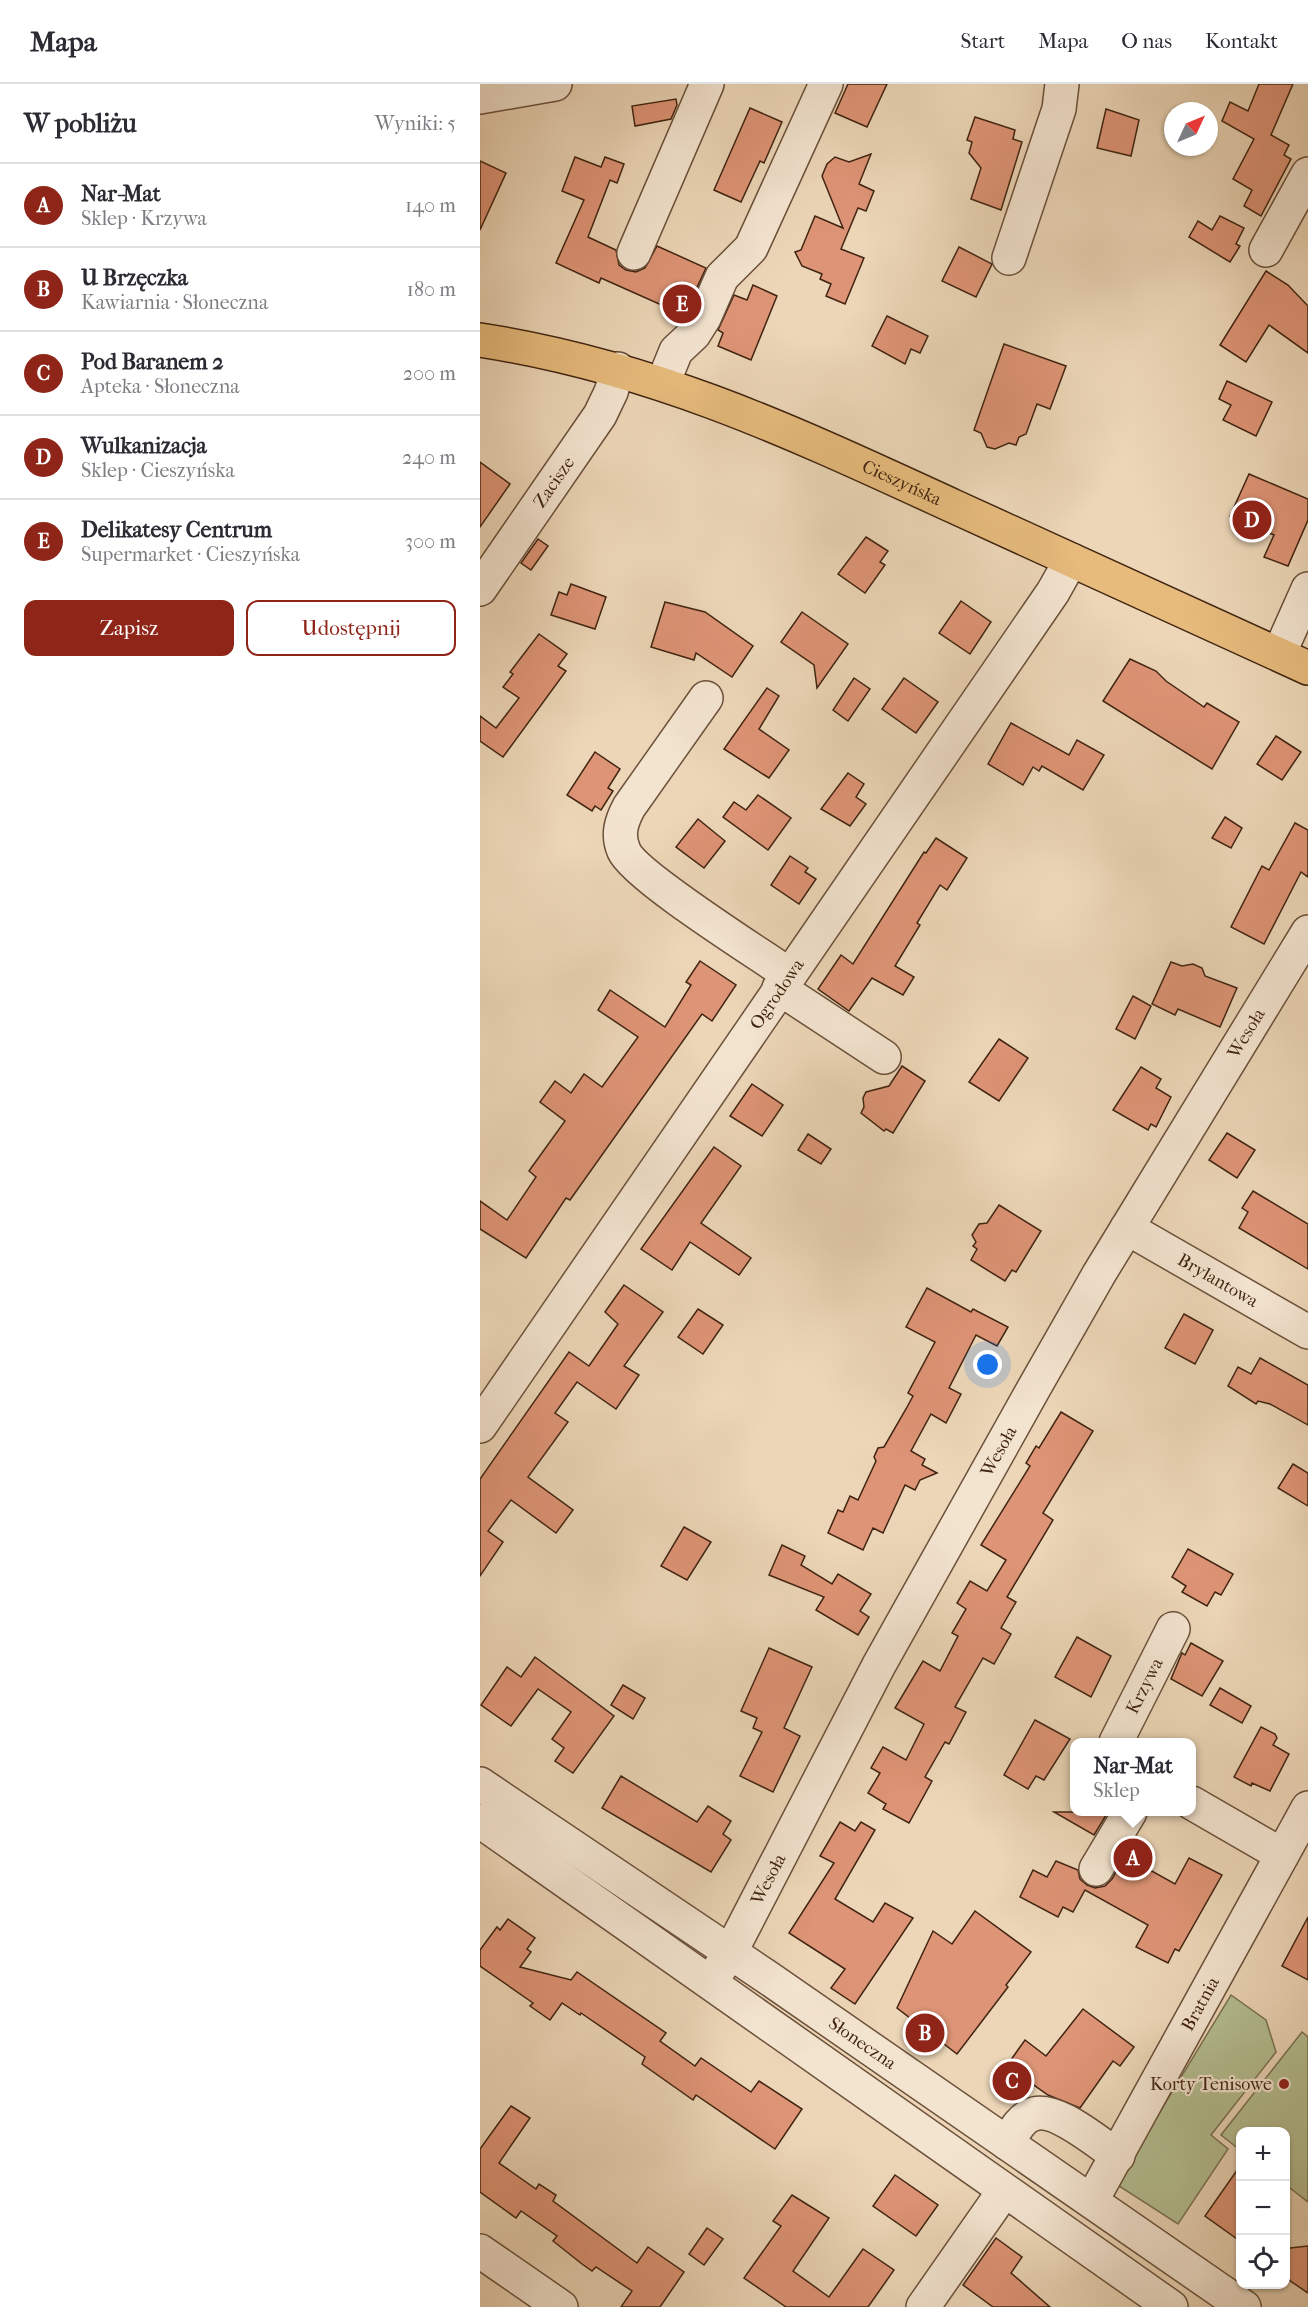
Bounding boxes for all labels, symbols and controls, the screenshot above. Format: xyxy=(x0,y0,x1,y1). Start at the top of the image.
text: Mapa xyxy=(30,25,97,58)
text: Start xyxy=(961,29,1005,53)
text: Mapa xyxy=(1038,29,1088,53)
text: O nas xyxy=(1121,29,1172,53)
text: Kontakt xyxy=(1205,29,1278,53)
north arrow xyxy=(1164,102,1218,156)
text: W pobliżu xyxy=(24,108,137,139)
text: Wyniki: 5 xyxy=(375,112,456,135)
text: Nar-Mat xyxy=(81,181,161,207)
text: A xyxy=(37,194,50,217)
text: 140 m xyxy=(405,194,456,217)
text: Sklep · Krzywa xyxy=(81,207,207,230)
text: U Brzęczka xyxy=(81,265,188,291)
text: B xyxy=(37,278,50,301)
text: 180 m xyxy=(407,278,456,301)
pin: E xyxy=(662,282,702,326)
text: Kawiarnia · Słoneczna xyxy=(81,291,268,314)
text: Pod Baranem 2 xyxy=(81,349,224,375)
text: C xyxy=(37,362,50,385)
text: 200 m xyxy=(403,362,456,385)
text: Apteka · Słoneczna xyxy=(81,375,240,398)
text: Wulkanizacja xyxy=(81,433,207,459)
text: D xyxy=(36,446,51,469)
text: 240 m xyxy=(402,446,456,469)
street label: Zacisze xyxy=(529,453,579,512)
street label: Cieszyńska xyxy=(859,456,945,511)
text: Sklep · Cieszyńska xyxy=(81,459,235,482)
pin: D xyxy=(1232,498,1272,542)
text: Delikatesy Centrum xyxy=(81,517,272,543)
text: E xyxy=(37,530,50,553)
text: 300 m xyxy=(405,530,456,553)
text: Supermarket · Cieszyńska xyxy=(81,543,300,566)
button: Zapisz xyxy=(24,600,234,656)
button: Udostępnij xyxy=(246,600,456,656)
street label: Ogrodowa xyxy=(746,955,809,1034)
street label: Wesoła xyxy=(1223,1004,1270,1063)
street label: Brylantowa xyxy=(1174,1249,1262,1312)
your location xyxy=(973,1350,1002,1379)
street label: Wesoła xyxy=(976,1422,1022,1481)
street label: Krzywa xyxy=(1122,1654,1168,1717)
popup xyxy=(1070,1738,1196,1816)
text: Nar-Mat xyxy=(1093,1753,1173,1779)
text: Sklep xyxy=(1093,1779,1140,1802)
pin: A xyxy=(1114,1836,1152,1880)
street label: Wesoła xyxy=(746,1850,791,1909)
street label: Bratnia xyxy=(1177,1973,1224,2035)
pin: B xyxy=(906,2010,944,2056)
street label: Słoneczna xyxy=(825,2013,900,2074)
pin: C xyxy=(992,2058,1032,2104)
place label: Korty Tenisowe xyxy=(1150,2074,1272,2095)
marker: Korty Tenisowe xyxy=(1277,2077,1291,2091)
map controls xyxy=(1236,2127,1290,2289)
button: + xyxy=(1236,2127,1290,2181)
button: − xyxy=(1236,2181,1290,2235)
button: locate xyxy=(1236,2235,1290,2289)

